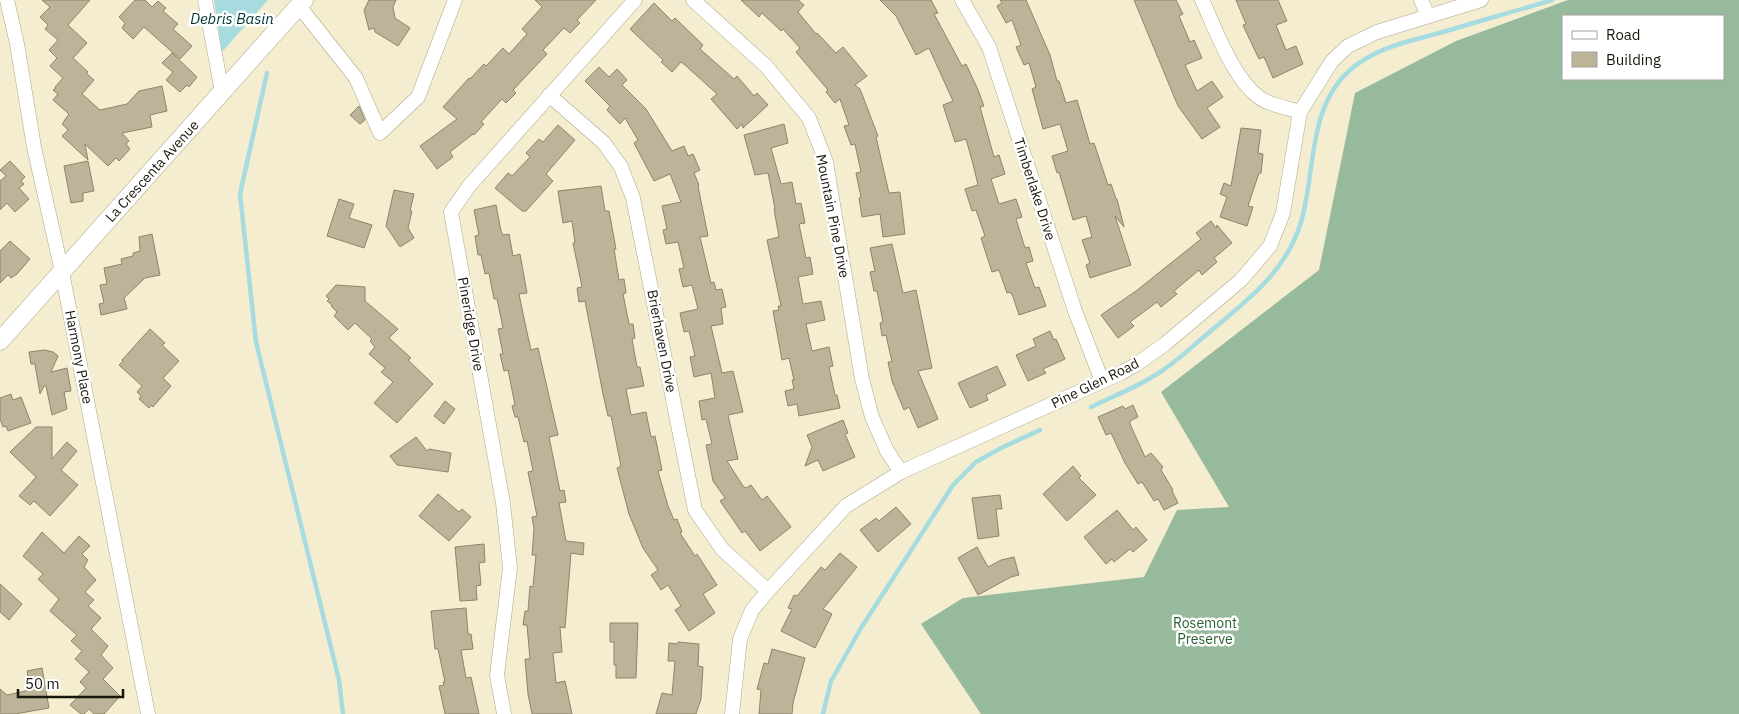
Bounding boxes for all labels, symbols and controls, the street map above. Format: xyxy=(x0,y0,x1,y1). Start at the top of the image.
water label: Debris Basin xyxy=(190,9,274,28)
legend xyxy=(1562,15,1724,80)
text: Road xyxy=(1606,25,1641,44)
text: Building xyxy=(1606,50,1661,69)
street label: La Crescenta Avenue xyxy=(101,116,203,226)
street label: Timberlake Drive xyxy=(1010,136,1060,243)
street label: Mountain Pine Drive xyxy=(812,153,854,280)
street label: Pineridge Drive xyxy=(454,276,488,373)
street label: Brierhaven Drive xyxy=(643,288,681,394)
street label: Harmony Place xyxy=(61,309,97,406)
street label: Pine Glen Road xyxy=(1048,354,1142,412)
park label: Rosemont Preserve xyxy=(1173,614,1237,648)
scale bar xyxy=(18,666,122,698)
text: 50 m xyxy=(25,674,60,693)

